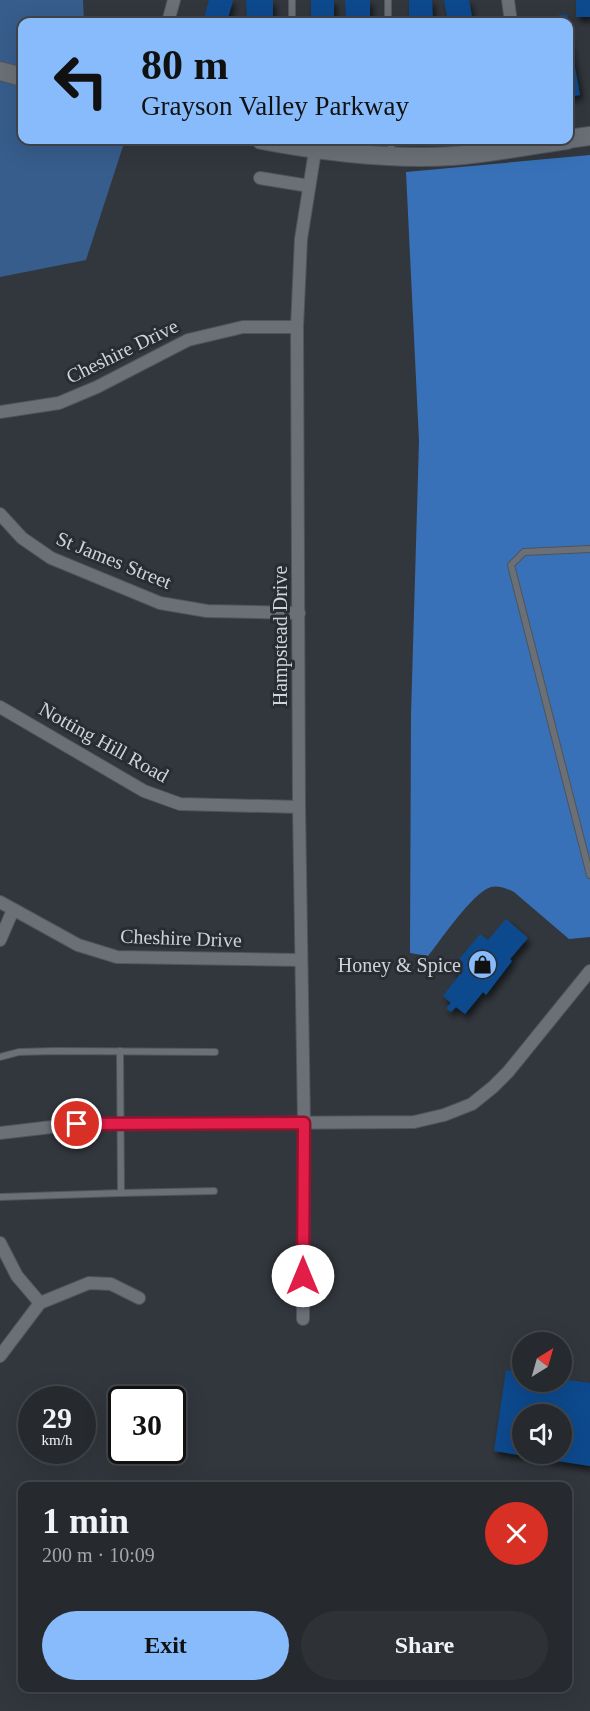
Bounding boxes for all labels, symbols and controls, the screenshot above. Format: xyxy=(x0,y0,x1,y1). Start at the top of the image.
icon: left xyxy=(42,42,120,120)
text: 80 m xyxy=(141,42,229,88)
text: Grayson Valley Parkway xyxy=(141,91,409,121)
street label: Cheshire Drive xyxy=(63,314,182,388)
street label: St James Street xyxy=(53,527,175,593)
street label: Hampstead Drive xyxy=(269,566,292,706)
street label: Notting Hill Road xyxy=(35,697,173,788)
street label: Cheshire Drive xyxy=(120,925,242,951)
shop icon: Honey & Spice xyxy=(466,949,498,981)
place label: Honey & Spice xyxy=(338,954,461,977)
pin xyxy=(51,1098,102,1149)
icon: arrive xyxy=(60,1107,93,1140)
position arrow xyxy=(271,1244,335,1308)
north arrow xyxy=(512,1332,572,1392)
map controls xyxy=(512,1332,572,1464)
speed limit sign: 30 xyxy=(108,1386,186,1464)
text: 29 xyxy=(42,1401,72,1434)
button: sound xyxy=(512,1404,572,1464)
text: km/h xyxy=(42,1432,72,1448)
text: 1 min xyxy=(42,1501,129,1541)
button: close xyxy=(485,1502,548,1565)
text: 200 m · 10:09 xyxy=(42,1544,155,1566)
button: Exit xyxy=(42,1611,289,1680)
button: Share xyxy=(301,1611,548,1680)

